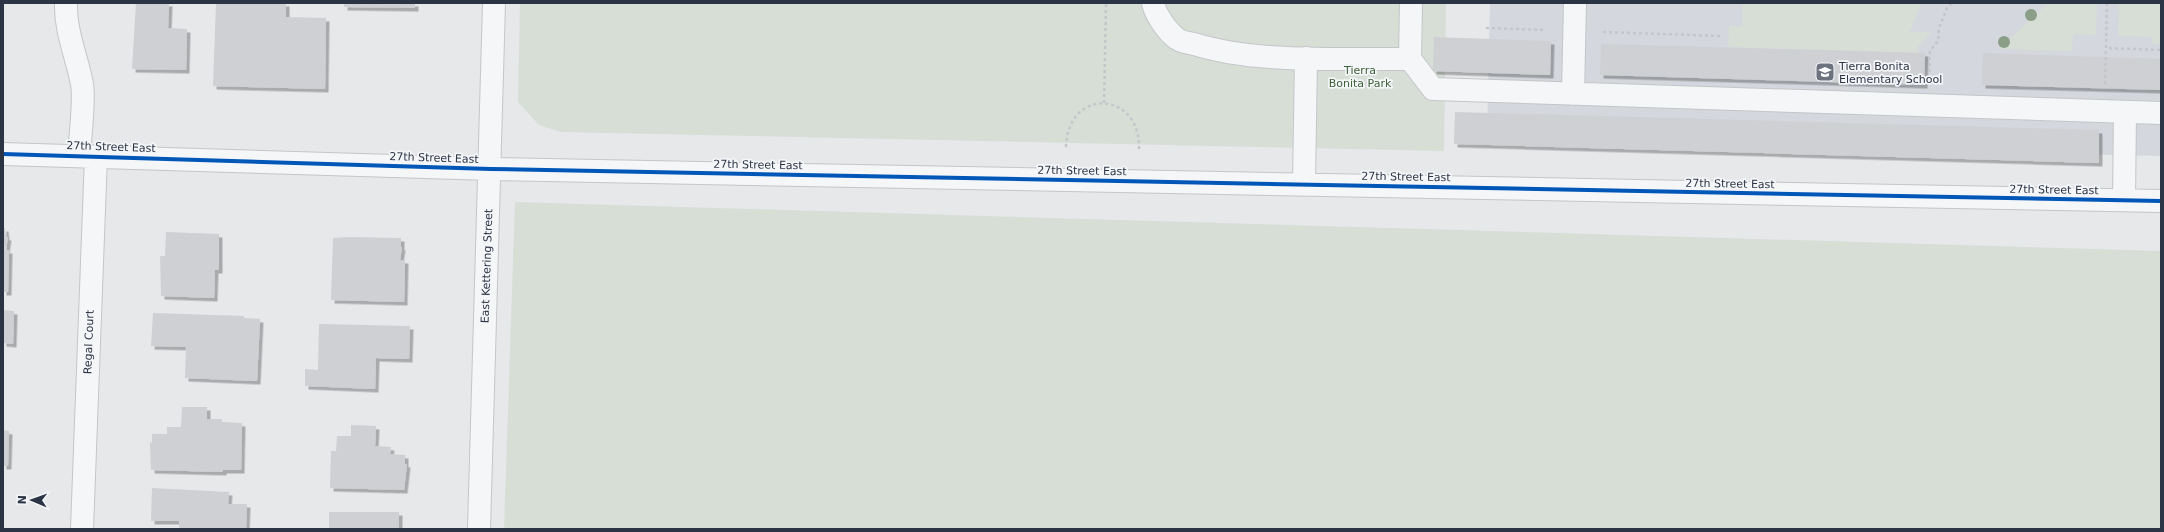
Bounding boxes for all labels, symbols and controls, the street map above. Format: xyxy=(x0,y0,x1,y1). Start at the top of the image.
place label: Tierra Bonita Elementary School xyxy=(1838,60,1942,86)
school or university icon: Tierra Bonita Elementary School xyxy=(1814,61,1836,83)
park label: Tierra Bonita Park xyxy=(1329,64,1392,90)
street label: 27th Street East xyxy=(66,139,157,155)
street label: 27th Street East xyxy=(389,150,480,166)
street label: 27th Street East xyxy=(713,158,804,172)
street label: 27th Street East xyxy=(1037,164,1128,178)
street label: 27th Street East xyxy=(1361,170,1452,184)
street label: 27th Street East xyxy=(1685,177,1776,191)
street label: 27th Street East xyxy=(2009,183,2100,197)
street label: East Kettering Street xyxy=(479,208,496,323)
street label: Regal Court xyxy=(81,309,97,374)
north arrow xyxy=(12,480,52,520)
text: N xyxy=(16,495,29,505)

